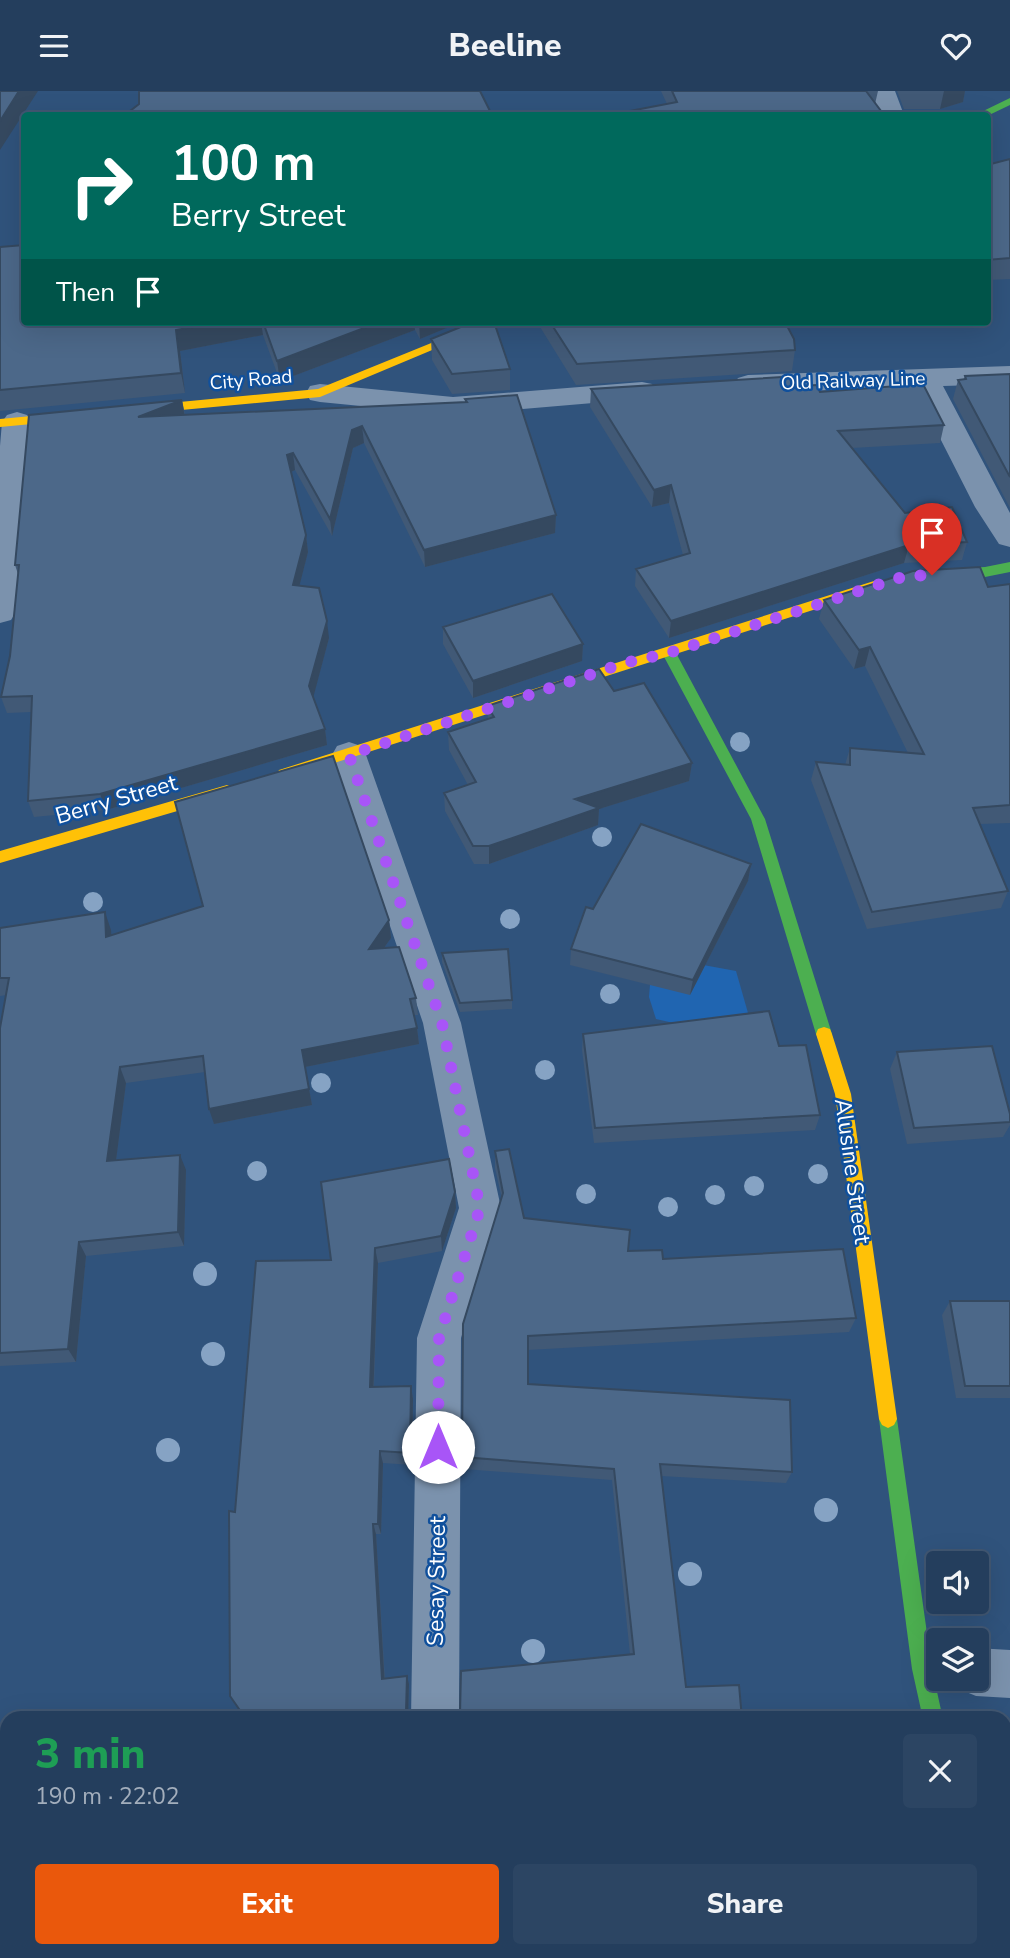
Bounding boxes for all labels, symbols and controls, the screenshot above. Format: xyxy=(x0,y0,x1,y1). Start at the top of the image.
text: Beeline xyxy=(448,24,562,67)
icon: menu xyxy=(35,27,73,65)
icon: heart xyxy=(937,27,975,65)
text: 100 m xyxy=(171,130,315,197)
icon: right xyxy=(56,140,147,231)
text: Berry Street xyxy=(171,194,346,237)
icon: arrive xyxy=(129,273,167,311)
text: Then xyxy=(56,275,115,310)
street label: City Road xyxy=(209,363,293,397)
street label: Old Railway Line xyxy=(780,365,926,397)
pin xyxy=(902,503,962,575)
icon: arrive xyxy=(913,514,951,552)
street label: Berry Street xyxy=(52,767,182,832)
street label: Alusine Street xyxy=(827,1096,878,1247)
position arrow xyxy=(401,1410,475,1484)
street label: Sesay Street xyxy=(420,1515,453,1646)
map controls xyxy=(926,1551,989,1691)
button: sound xyxy=(926,1551,989,1614)
button: layers xyxy=(926,1628,989,1691)
text: 3 min xyxy=(35,1726,145,1783)
button: close xyxy=(903,1734,977,1808)
text: 190 m · 22:02 xyxy=(35,1781,180,1812)
button: Exit xyxy=(35,1864,499,1944)
button: Share xyxy=(513,1864,977,1944)

